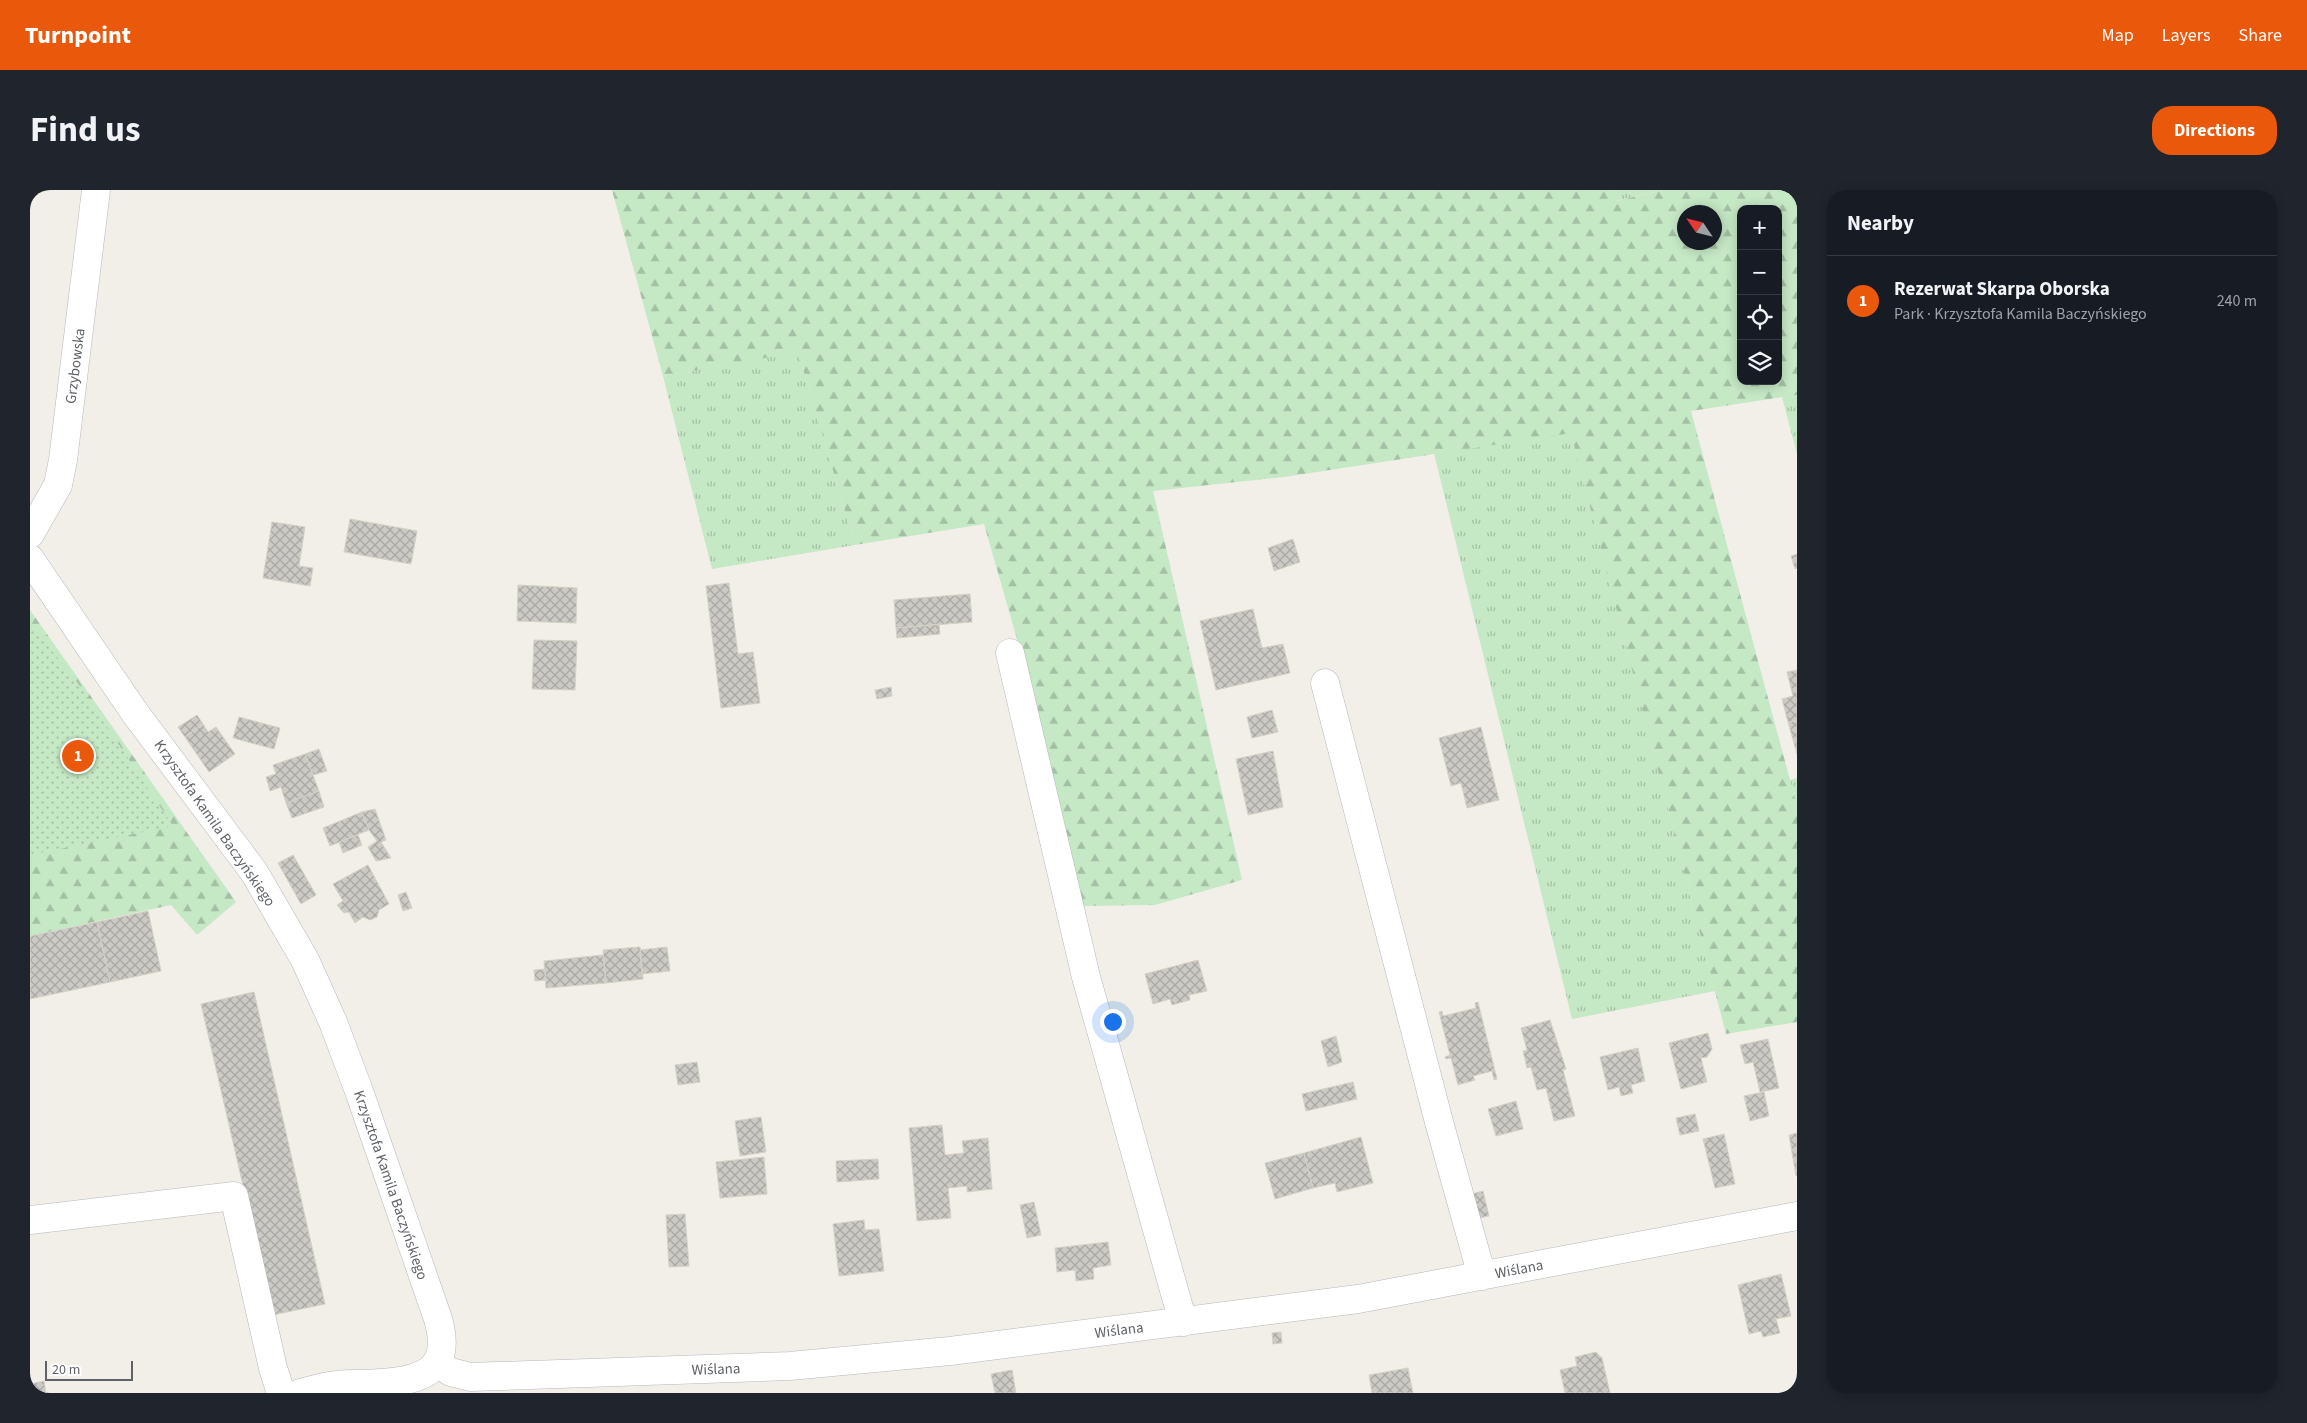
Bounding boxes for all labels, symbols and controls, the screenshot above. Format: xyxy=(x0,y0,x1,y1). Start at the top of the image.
text: Turnpoint xyxy=(25,18,131,53)
text: Map xyxy=(2102,23,2134,48)
text: Layers xyxy=(2162,23,2211,48)
text: Share xyxy=(2239,23,2282,48)
text: Find us xyxy=(30,105,140,155)
button: Directions xyxy=(2152,106,2277,155)
north arrow xyxy=(1677,205,1722,250)
map controls xyxy=(1737,205,1782,385)
button: + xyxy=(1737,205,1782,250)
text: Nearby xyxy=(1847,208,1914,238)
button: − xyxy=(1737,250,1782,295)
text: Rezerwat Skarpa Oborska xyxy=(1894,276,2110,303)
text: 1 xyxy=(1859,290,1867,312)
text: 240 m xyxy=(2217,290,2257,312)
button: locate xyxy=(1737,295,1782,340)
text: Park · Krzysztofa Kamila Baczyńskiego xyxy=(1894,303,2147,325)
street label: Grzybowska xyxy=(60,327,91,405)
button: layers xyxy=(1737,340,1782,385)
street label: Krzysztofa Kamila Baczyńskiego xyxy=(149,736,280,911)
pin: 1 xyxy=(62,737,94,775)
your location xyxy=(1100,1009,1126,1035)
street label: Krzysztofa Kamila Baczyńskiego xyxy=(348,1088,433,1283)
street label: Wiślana xyxy=(1493,1255,1545,1284)
street label: Wiślana xyxy=(1094,1317,1145,1344)
scale bar xyxy=(45,1358,132,1381)
street label: Wiślana xyxy=(691,1358,741,1381)
text: 20 m xyxy=(52,1360,80,1380)

